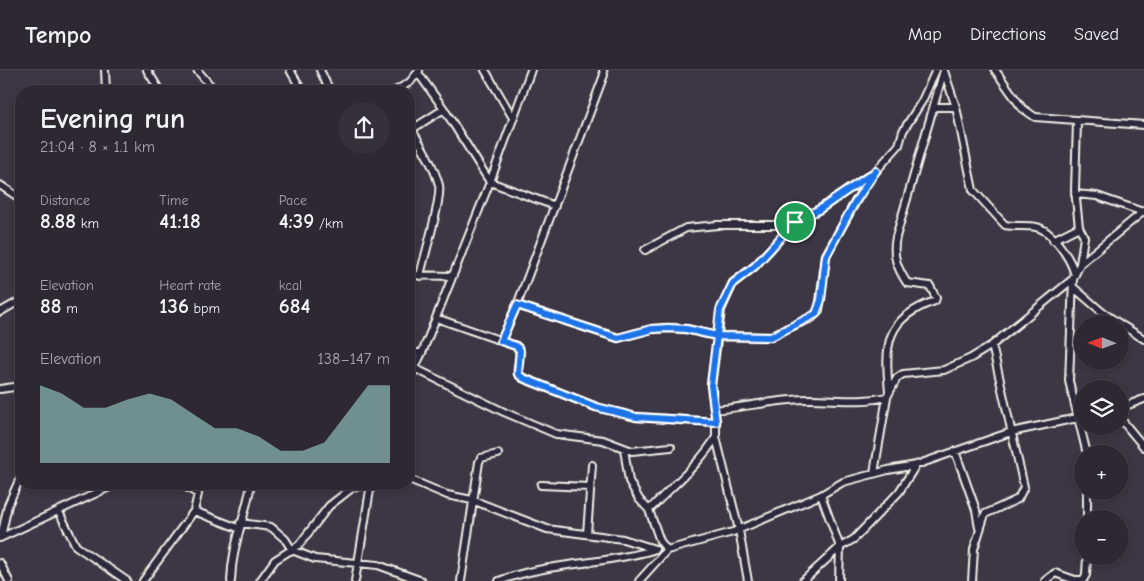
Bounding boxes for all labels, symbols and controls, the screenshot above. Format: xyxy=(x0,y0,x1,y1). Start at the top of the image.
text: Tempo xyxy=(25,21,91,49)
text: Map xyxy=(908,24,942,45)
text: Directions xyxy=(970,24,1046,45)
text: Saved xyxy=(1074,24,1119,45)
button: share xyxy=(338,102,390,154)
text: Evening run xyxy=(40,103,185,135)
text: 21:04 · 8 × 1.1 km xyxy=(40,138,155,156)
text: Distance xyxy=(40,192,90,209)
text: Time xyxy=(159,192,188,209)
text: Pace xyxy=(279,192,307,209)
pin xyxy=(774,201,816,243)
icon: arrive xyxy=(781,208,809,236)
text: 8.88 xyxy=(40,209,76,233)
text: 41:18 xyxy=(159,209,201,233)
text: 4:39 xyxy=(279,209,314,233)
text: km xyxy=(76,215,99,232)
text: /km xyxy=(314,215,343,232)
text: Elevation xyxy=(40,277,94,294)
text: Heart rate xyxy=(159,277,221,294)
text: kcal xyxy=(279,277,302,294)
text: 88 xyxy=(40,294,62,318)
text: 136 xyxy=(159,294,189,318)
text: 684 xyxy=(279,294,310,318)
text: m xyxy=(62,300,78,317)
text: bpm xyxy=(189,300,220,317)
north arrow xyxy=(1074,315,1129,370)
map controls xyxy=(1074,315,1129,565)
text: Elevation xyxy=(40,350,101,368)
text: 138–147 m xyxy=(318,350,390,368)
button: layers xyxy=(1074,380,1129,435)
button: + xyxy=(1074,445,1129,500)
button: − xyxy=(1074,510,1129,565)

